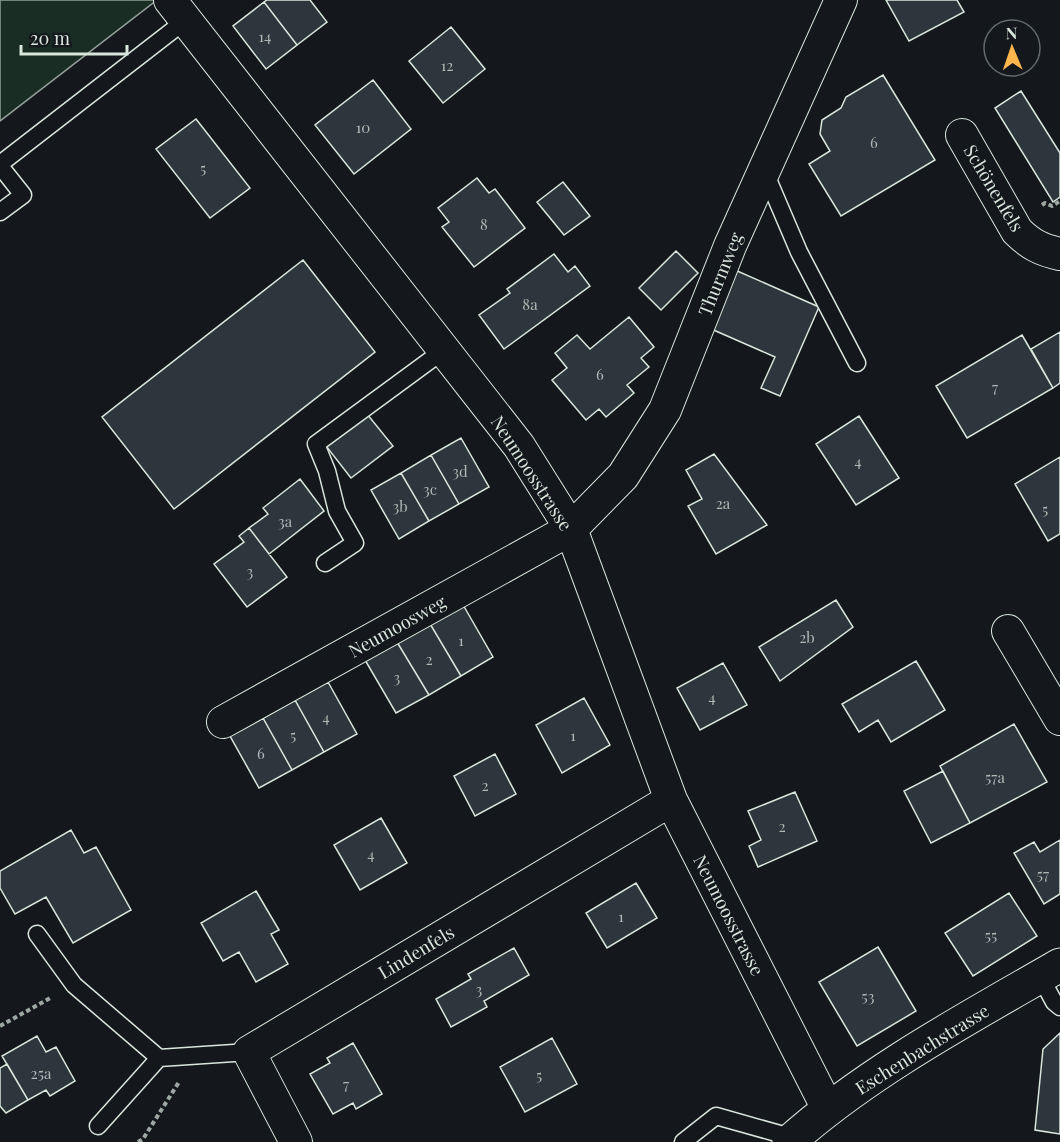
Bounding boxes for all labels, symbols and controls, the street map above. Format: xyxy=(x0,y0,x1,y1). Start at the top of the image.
scale bar xyxy=(21,18,128,56)
north arrow xyxy=(982,18,1042,78)
text: N xyxy=(1005,22,1018,43)
text: 20 m xyxy=(30,26,70,50)
house number: 14 xyxy=(259,26,271,46)
house number: 12 xyxy=(441,55,453,75)
house number: 10 xyxy=(356,117,370,137)
house number: 6 xyxy=(870,132,878,152)
street label: Schönenfels xyxy=(959,140,1029,236)
house number: 5 xyxy=(200,158,206,178)
house number: 8 xyxy=(480,214,488,234)
street label: Thurmweg xyxy=(692,228,748,319)
house number: 8a xyxy=(522,294,538,314)
house number: 6 xyxy=(596,364,604,384)
house number: 7 xyxy=(992,377,998,397)
street label: Neumoosstrasse xyxy=(486,411,578,535)
house number: 4 xyxy=(854,451,862,471)
house number: 3d xyxy=(452,461,468,481)
house number: 3c xyxy=(423,479,437,499)
house number: 2a xyxy=(716,493,731,513)
house number: 3b xyxy=(392,496,408,516)
house number: 5 xyxy=(1042,499,1048,519)
house number: 3a xyxy=(278,511,293,531)
house number: 3 xyxy=(247,561,254,581)
street label: Neumoosweg xyxy=(344,589,450,663)
house number: 2b xyxy=(799,627,815,647)
house number: 1 xyxy=(458,630,464,650)
house number: 2 xyxy=(425,649,433,669)
house number: 3 xyxy=(394,667,401,687)
house number: 4 xyxy=(708,687,716,707)
house number: 4 xyxy=(322,707,330,727)
house number: 5 xyxy=(290,725,296,745)
house number: 1 xyxy=(570,725,576,745)
house number: 6 xyxy=(257,743,265,763)
house number: 57a xyxy=(985,767,1005,787)
house number: 2 xyxy=(481,775,489,795)
house number: 2 xyxy=(778,816,786,836)
house number: 4 xyxy=(367,844,375,864)
street label: Neumoosstrasse xyxy=(688,851,770,979)
house number: 57 xyxy=(1037,864,1049,884)
house number: 1 xyxy=(618,906,624,926)
street label: Lindenfels xyxy=(373,920,459,984)
house number: 55 xyxy=(985,925,997,945)
house number: 3 xyxy=(476,979,483,999)
house number: 53 xyxy=(862,986,875,1006)
street label: Eschenbachstrasse xyxy=(851,998,993,1100)
house number: 25a xyxy=(31,1063,52,1083)
house number: 5 xyxy=(536,1065,542,1085)
house number: 7 xyxy=(343,1074,349,1094)

